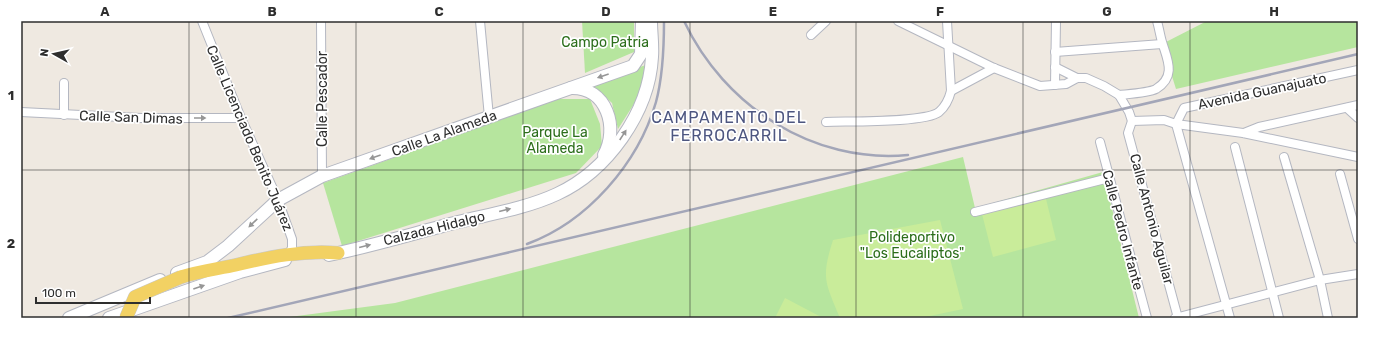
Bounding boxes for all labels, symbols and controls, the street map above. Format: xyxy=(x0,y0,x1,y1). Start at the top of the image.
text: A xyxy=(100,4,110,19)
text: B xyxy=(267,4,277,19)
text: C xyxy=(434,4,444,19)
text: D xyxy=(601,4,611,19)
text: E xyxy=(769,4,777,19)
text: F xyxy=(936,4,944,19)
text: G xyxy=(1102,4,1112,19)
text: H xyxy=(1269,4,1279,19)
north arrow xyxy=(34,34,74,74)
park label: Campo Patria xyxy=(561,34,649,51)
street label: Calle Licenciado Benito Juárez xyxy=(203,43,296,234)
text: N xyxy=(38,48,52,58)
street label: Calle Pescador xyxy=(314,50,331,147)
street label: Avenida Guanajuato xyxy=(1196,70,1328,113)
one-way arrow xyxy=(597,73,609,79)
text: 1 xyxy=(8,88,14,103)
street label: Calle San Dimas xyxy=(79,107,183,128)
street label: Calle La Alameda xyxy=(389,107,499,160)
district label: CAMPAMENTO DEL FERROCARRIL xyxy=(651,108,807,145)
one-way arrow xyxy=(194,115,207,121)
park label: Parque La Alameda xyxy=(522,124,588,157)
one-way arrow xyxy=(619,129,626,141)
street label: Calle Antonio Aguilar xyxy=(1126,152,1177,287)
one-way arrow xyxy=(369,155,381,161)
street label: Calle Pedro Infante xyxy=(1098,168,1147,292)
one-way arrow xyxy=(499,207,511,213)
street label: Calzada Hidalgo xyxy=(382,208,487,249)
one-way arrow xyxy=(248,218,258,228)
park label: Polideportivo "Los Eucaliptos" xyxy=(860,229,964,262)
text: 2 xyxy=(7,236,15,251)
one-way arrow xyxy=(360,243,372,249)
scale bar xyxy=(36,279,150,305)
one-way arrow xyxy=(193,283,205,289)
text: 100 m xyxy=(42,286,76,300)

